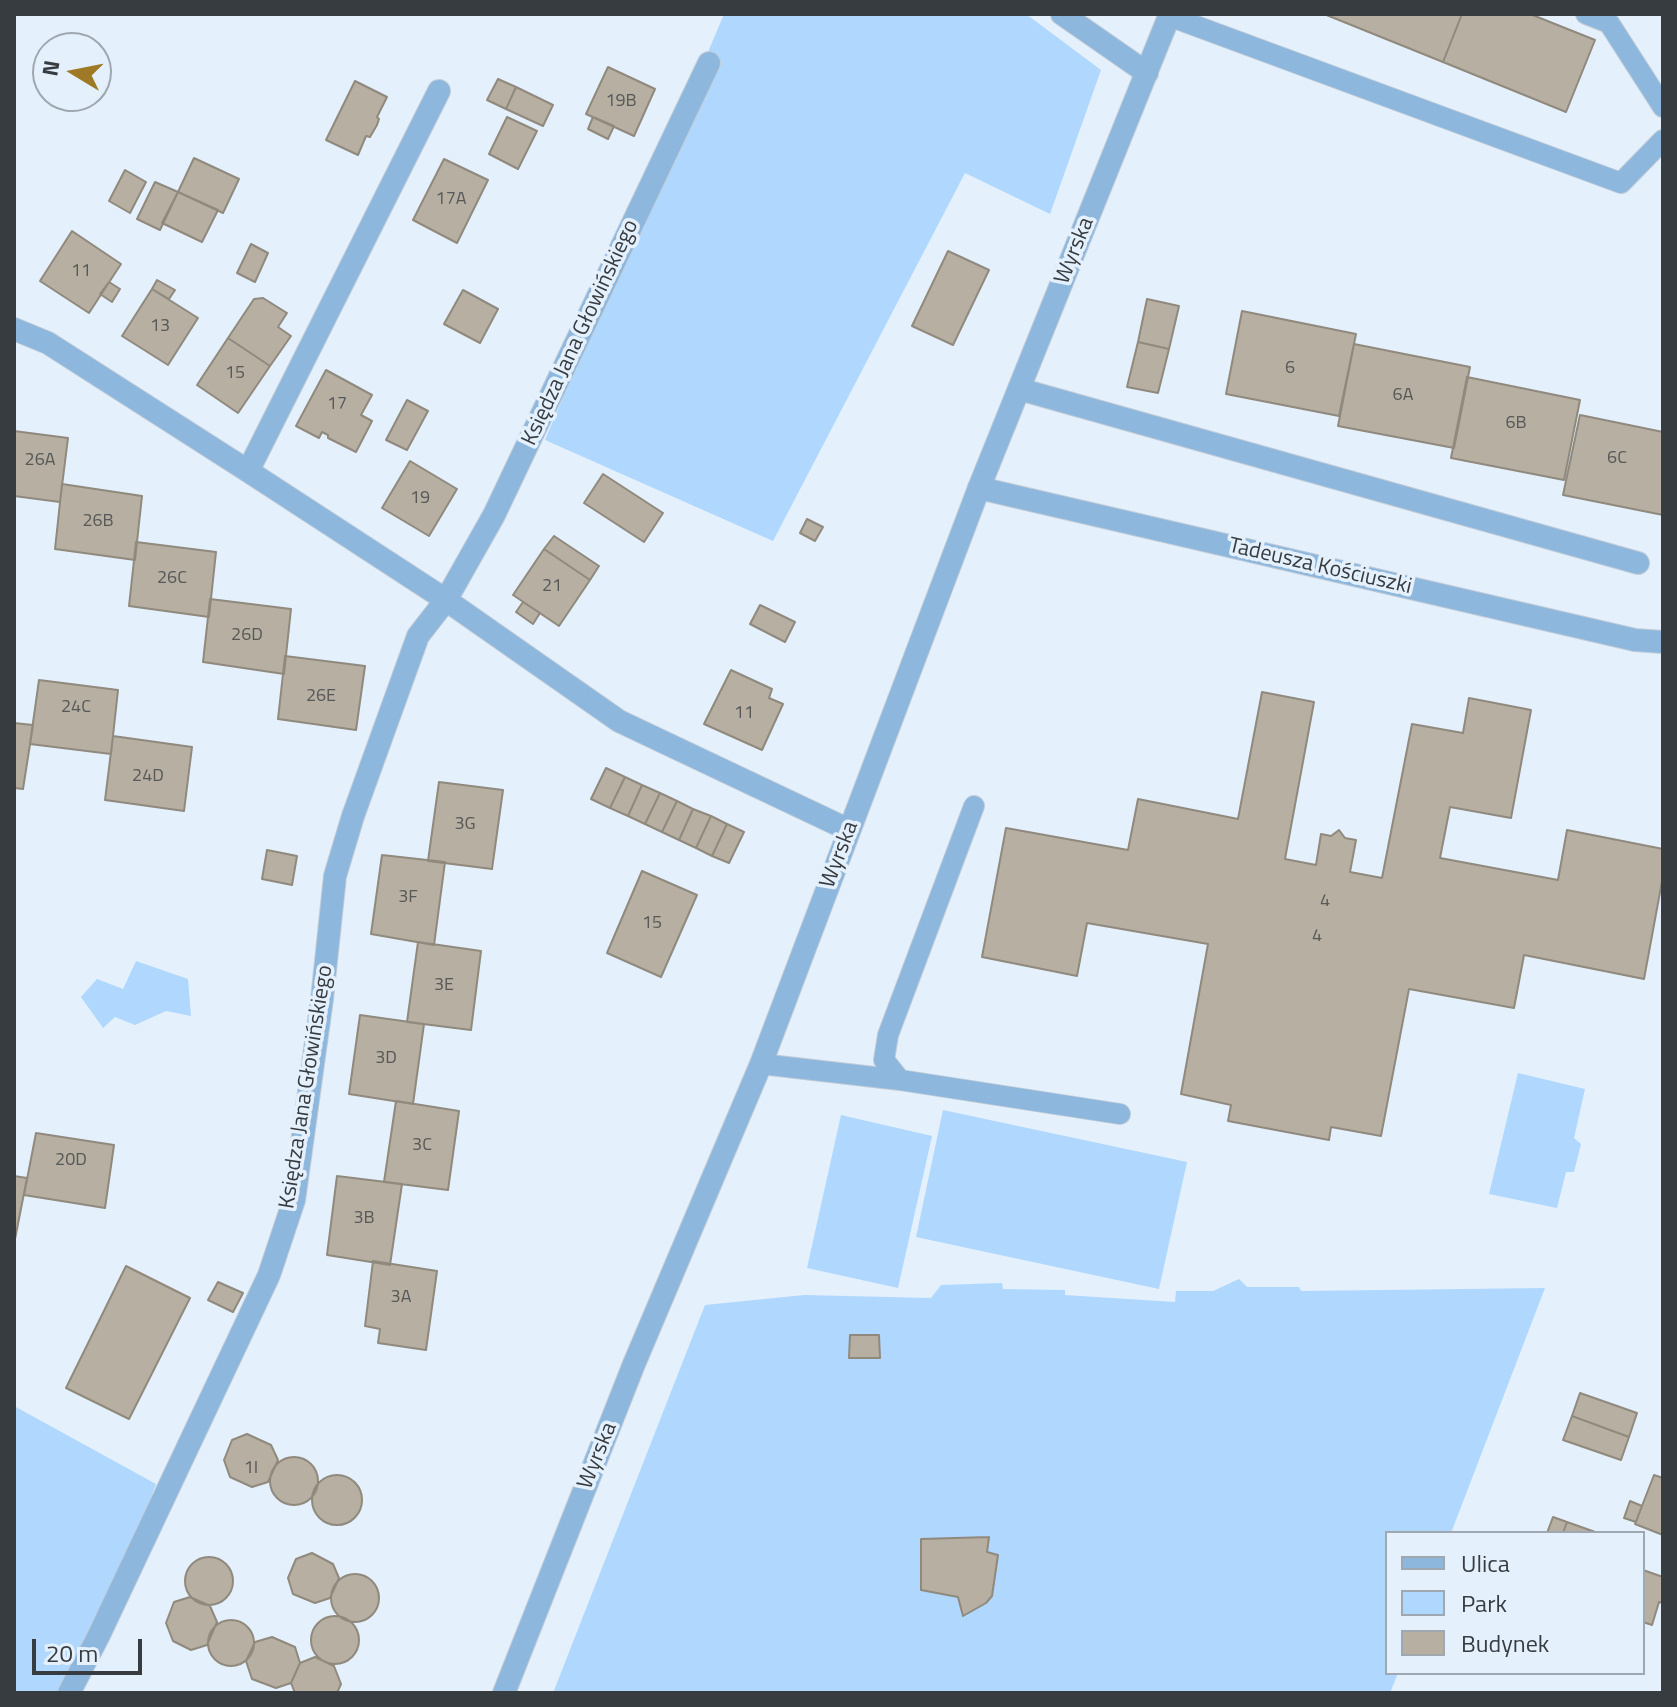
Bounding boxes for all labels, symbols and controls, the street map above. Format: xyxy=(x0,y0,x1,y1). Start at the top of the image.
north arrow xyxy=(32,32,112,112)
text: N xyxy=(32,58,68,79)
house number: 19B xyxy=(605,91,637,113)
house number: 17A xyxy=(436,189,466,211)
street label: Wyrska xyxy=(1050,214,1100,288)
street label: Księdza Jana Głowińskiego xyxy=(517,216,645,450)
house number: 11 xyxy=(71,261,91,283)
house number: 13 xyxy=(150,316,170,338)
house number: 6 xyxy=(1285,358,1295,380)
house number: 15 xyxy=(225,363,245,385)
house number: 6A xyxy=(1393,385,1413,407)
house number: 17 xyxy=(327,394,347,416)
house number: 6B xyxy=(1505,413,1527,435)
house number: 6C xyxy=(1607,448,1627,470)
house number: 26A xyxy=(25,450,55,472)
house number: 19 xyxy=(410,488,430,510)
house number: 26B xyxy=(82,511,114,533)
street label: Tadeusza Kościuszki xyxy=(1226,533,1414,601)
house number: 26C xyxy=(157,568,187,590)
house number: 21 xyxy=(542,576,562,598)
house number: 26D xyxy=(231,625,263,647)
house number: 26E xyxy=(306,686,336,708)
house number: 24C xyxy=(61,697,91,719)
house number: 11 xyxy=(734,703,754,725)
house number: 24D xyxy=(132,766,164,788)
house number: 3G xyxy=(454,814,476,836)
street label: Wyrska xyxy=(815,818,865,892)
house number: 3F xyxy=(398,887,418,909)
house number: 4 xyxy=(1320,891,1330,913)
house number: 15 xyxy=(642,913,662,935)
house number: 4 xyxy=(1312,926,1322,948)
street label: Księdza Jana Głowińskiego xyxy=(275,963,339,1211)
house number: 3E xyxy=(434,975,454,997)
house number: 3D xyxy=(375,1048,397,1070)
house number: 3C xyxy=(412,1135,432,1157)
house number: 20D xyxy=(55,1150,87,1172)
house number: 3B xyxy=(353,1208,375,1230)
house number: 3A xyxy=(391,1287,411,1309)
street label: Wyrska xyxy=(573,1419,623,1493)
house number: 1I xyxy=(244,1458,258,1480)
legend xyxy=(1385,1531,1645,1675)
text: Ulica xyxy=(1461,1545,1510,1581)
text: Park xyxy=(1461,1585,1507,1621)
scale bar xyxy=(36,1623,146,1673)
text: Budynek xyxy=(1461,1625,1549,1661)
text: 20 m xyxy=(46,1635,98,1671)

